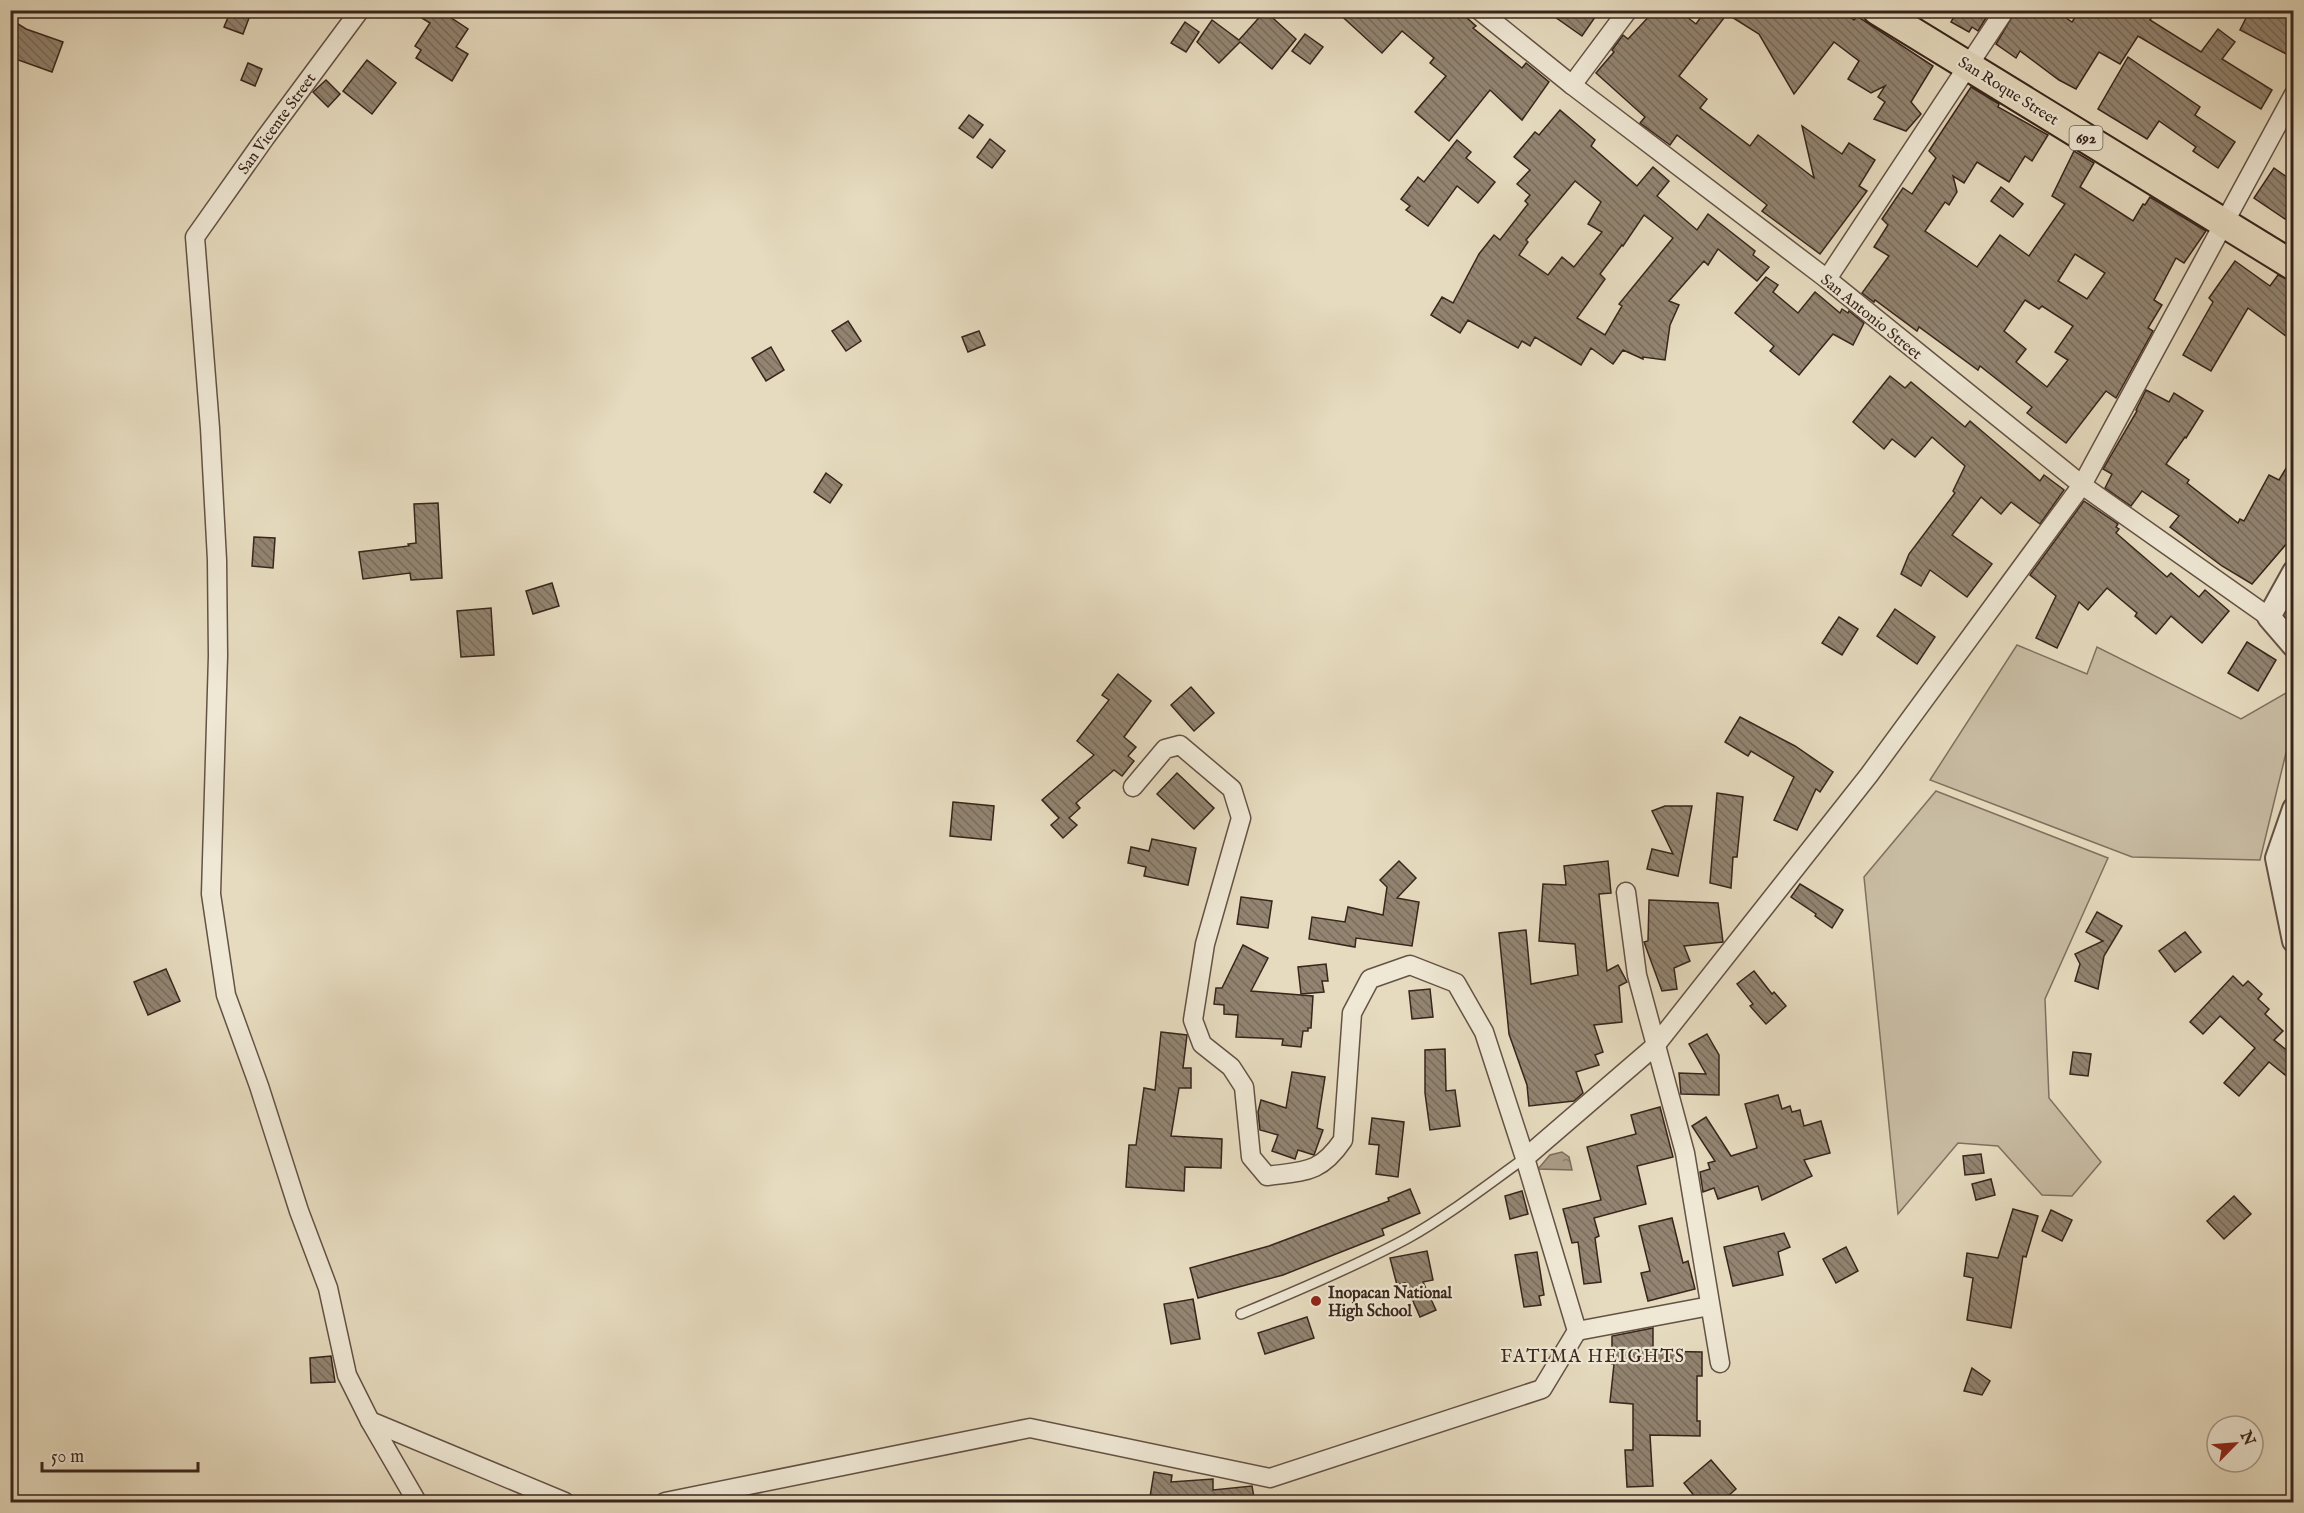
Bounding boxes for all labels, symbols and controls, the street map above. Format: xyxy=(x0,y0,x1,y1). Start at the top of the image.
street label: San Roque Street xyxy=(1954,53,2062,131)
street label: San Vicente Street xyxy=(234,69,321,179)
road number: 692 xyxy=(2070,126,2102,150)
street label: San Antonio Street xyxy=(1816,270,1926,365)
place label: Inopacan National High School xyxy=(1328,1284,1452,1322)
marker: Inopacan National High School xyxy=(1309,1294,1323,1308)
district label: FATIMA HEIGHTS xyxy=(1501,1346,1685,1369)
north arrow xyxy=(2205,1414,2265,1474)
text: N xyxy=(2234,1427,2259,1449)
scale bar xyxy=(42,1435,198,1473)
text: 50 m xyxy=(51,1446,84,1469)

